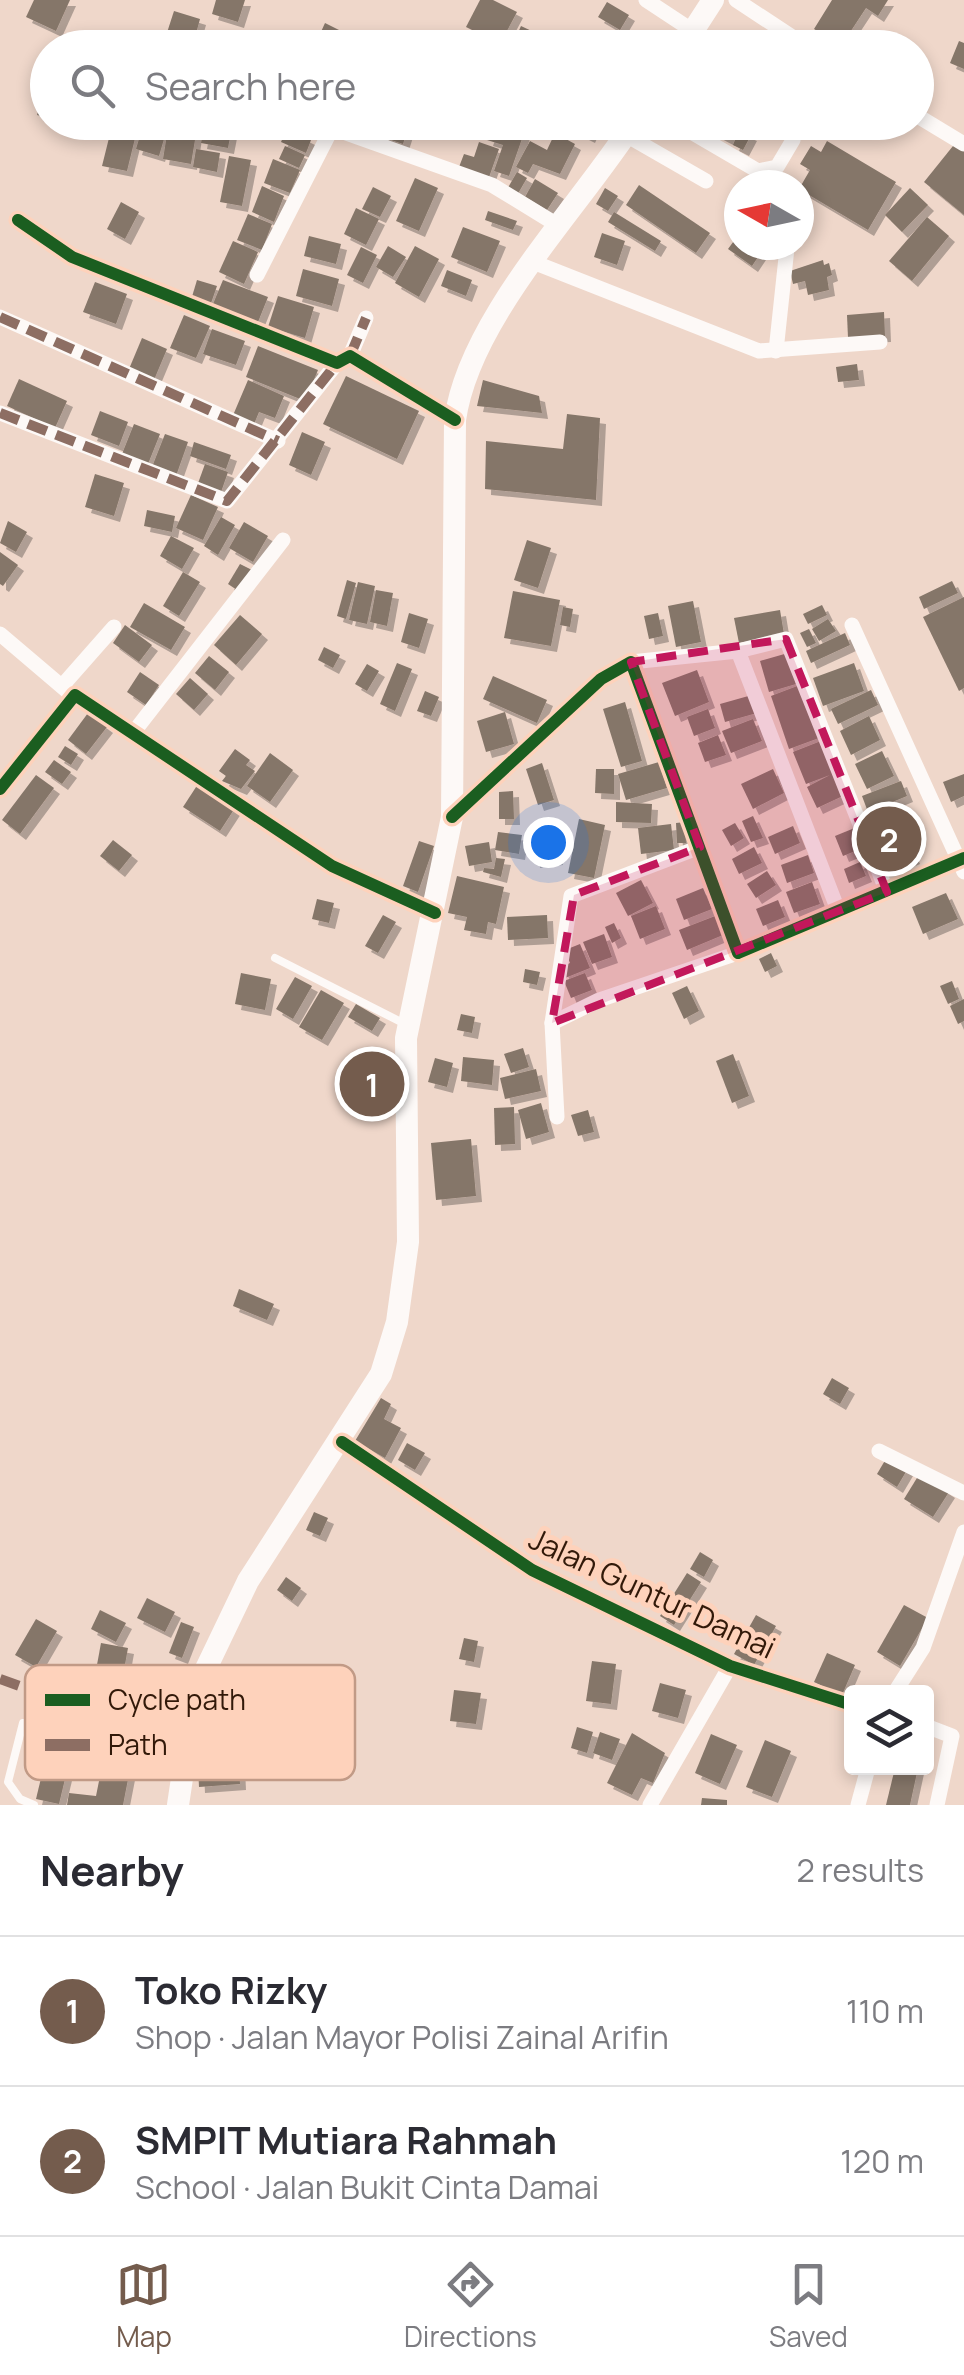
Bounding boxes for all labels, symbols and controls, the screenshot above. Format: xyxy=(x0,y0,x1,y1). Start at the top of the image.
search box xyxy=(30,30,934,140)
icon: search xyxy=(65,58,120,113)
text: Search here xyxy=(145,59,356,111)
north arrow xyxy=(724,170,814,260)
pin: 2 xyxy=(856,802,922,876)
your location xyxy=(523,817,574,868)
pin: 1 xyxy=(340,1046,404,1122)
street label: Jalan Guntur Damai xyxy=(523,1518,782,1668)
legend xyxy=(25,1665,355,1780)
text: Cycle path xyxy=(108,1680,246,1718)
map controls xyxy=(844,1685,934,1775)
button: layers xyxy=(844,1685,934,1775)
text: Path xyxy=(108,1725,168,1763)
text: Nearby xyxy=(40,1841,184,1899)
text: 2 results xyxy=(797,1848,924,1892)
text: Toko Rizky xyxy=(135,1963,327,2015)
text: 1 xyxy=(65,1989,80,2033)
text: 110 m xyxy=(846,1989,924,2033)
text: Shop · Jalan Mayor Polisi Zainal Arifin xyxy=(135,2015,669,2059)
text: SMPIT Mutiara Rahmah xyxy=(135,2113,557,2165)
text: 2 xyxy=(63,2139,82,2183)
text: 120 m xyxy=(840,2139,924,2183)
text: School · Jalan Bukit Cinta Damai xyxy=(135,2165,599,2209)
tab: Map xyxy=(116,2257,172,2355)
tab: Directions xyxy=(404,2257,537,2355)
tab: Saved xyxy=(769,2257,848,2355)

